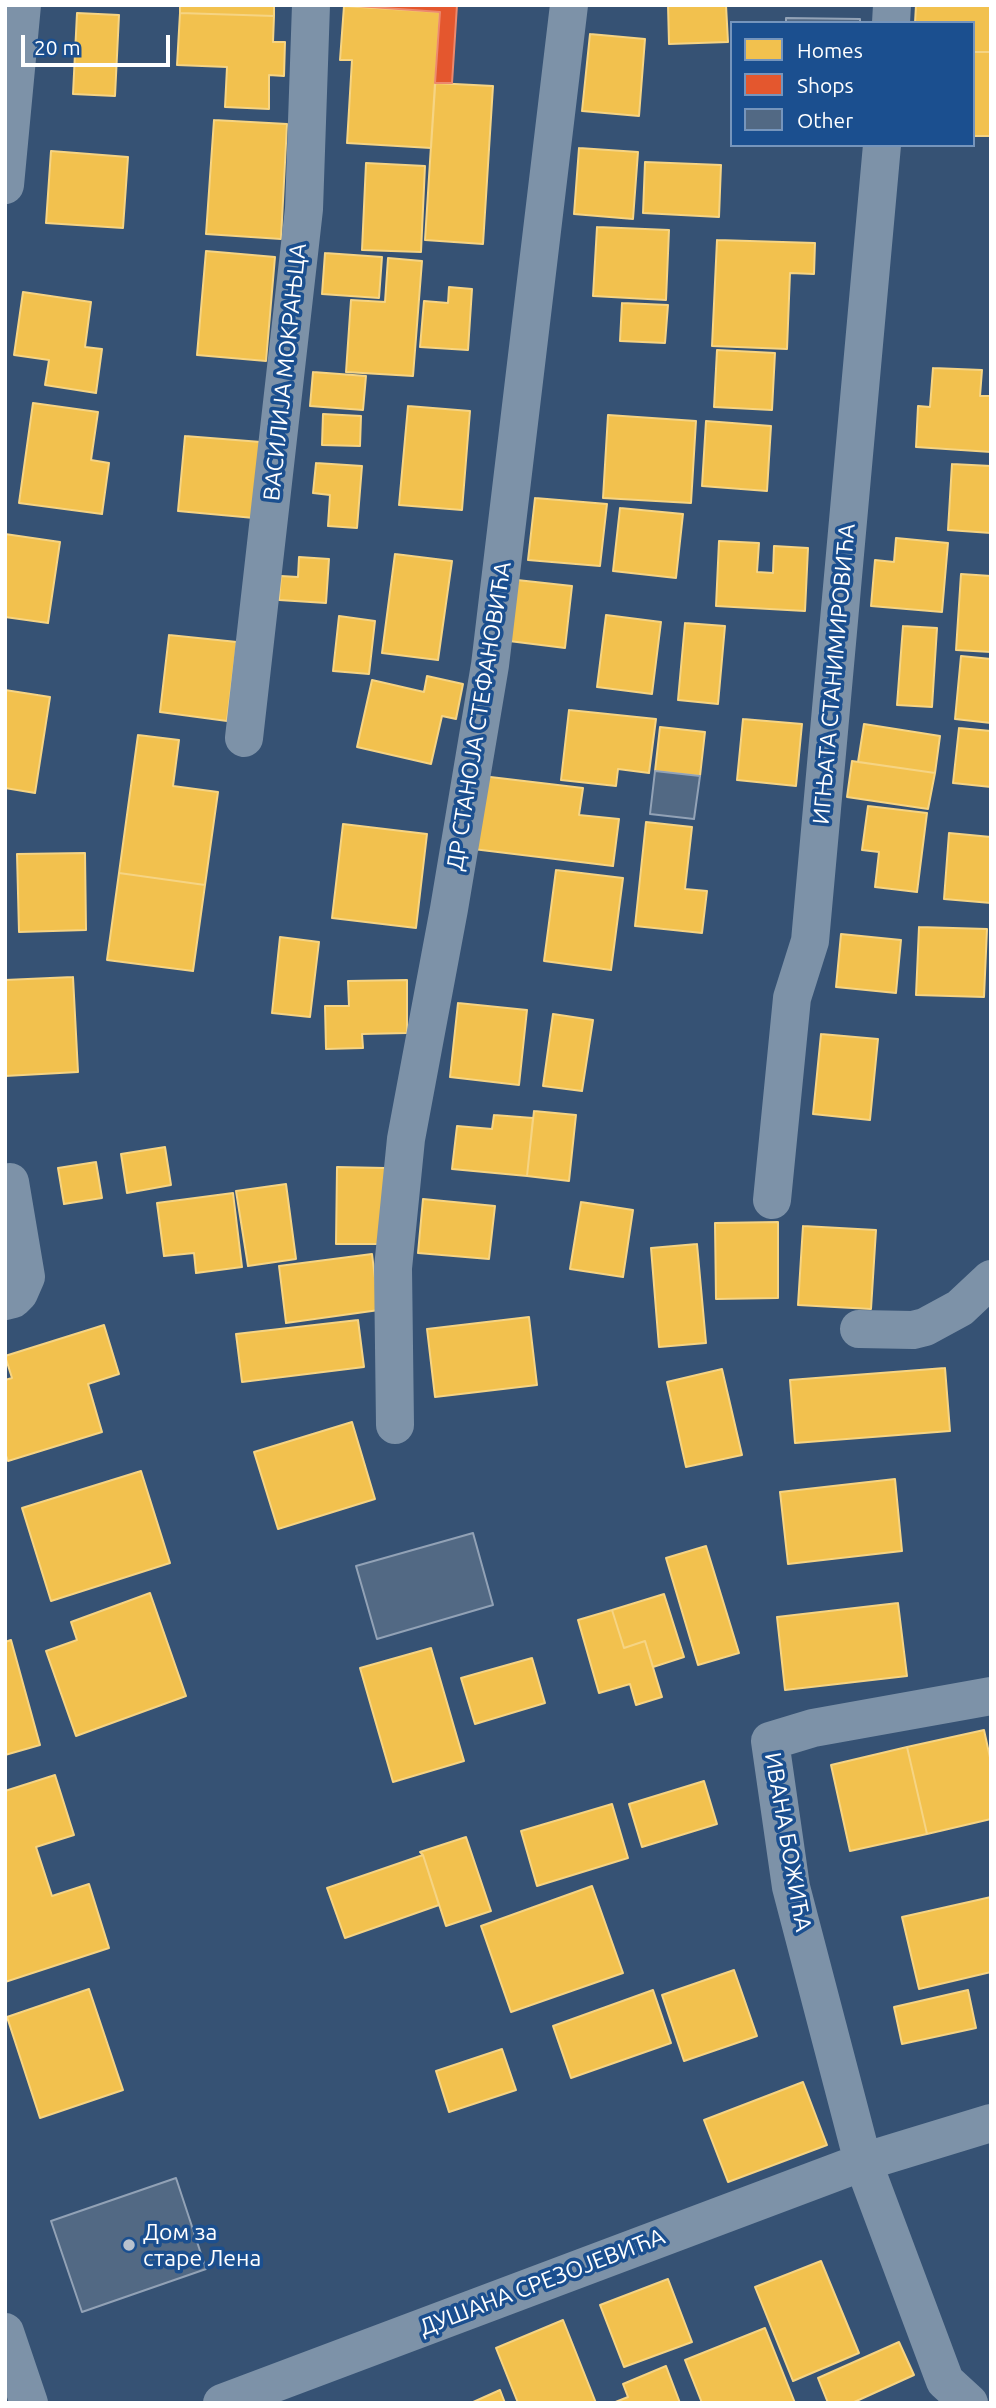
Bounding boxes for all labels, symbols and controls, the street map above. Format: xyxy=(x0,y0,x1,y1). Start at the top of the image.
scale bar xyxy=(24,21,173,65)
legend xyxy=(730,21,975,147)
text: 20 m xyxy=(34,35,81,59)
text: Homes xyxy=(797,38,863,62)
text: Shops xyxy=(797,73,854,97)
text: Other xyxy=(797,108,853,132)
street label: ВАСИЛИЈА МОКРАЊЦА xyxy=(258,242,312,502)
street label: ИГЊАТА СТАНИМИРОВИЋА xyxy=(807,523,861,825)
street label: ДР СТАНОЈА СТЕФАНОВИЋА xyxy=(441,560,517,872)
street label: ИВАНА БОЖИЋА xyxy=(759,1750,817,1934)
place label: Дом за старе Лена xyxy=(143,2218,261,2272)
street label: ДУШАНА СРЕЗОЈЕВИЋА xyxy=(415,2222,669,2342)
marker: Дом за старе Лена xyxy=(121,2237,137,2253)

